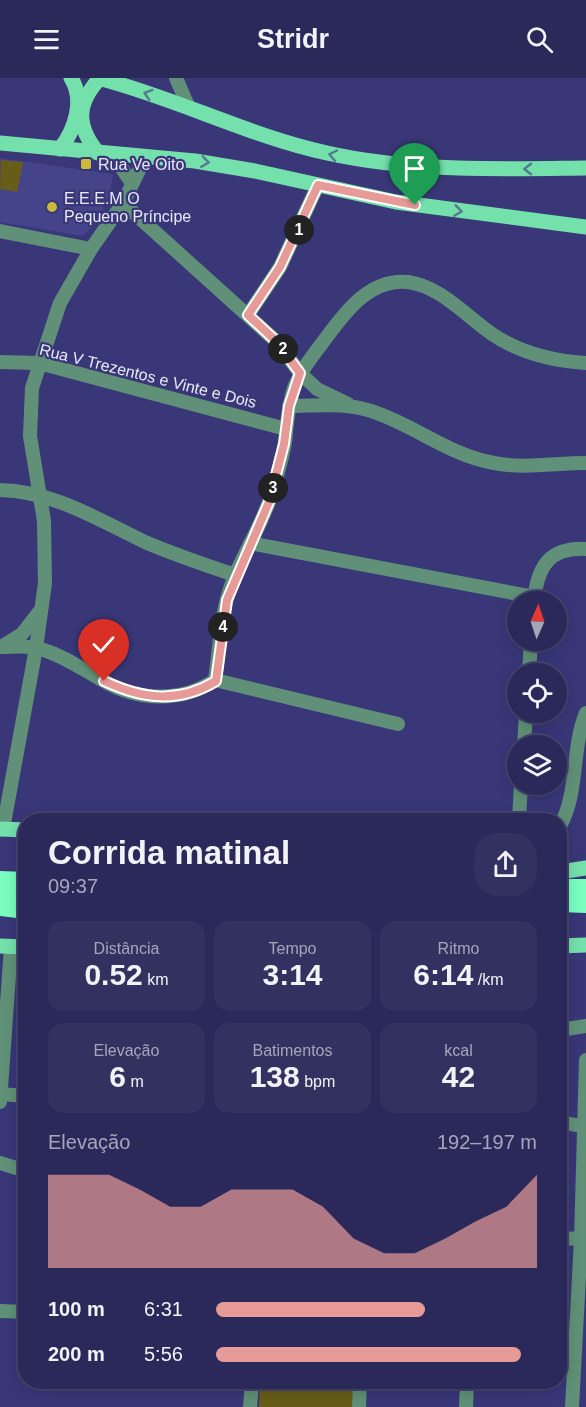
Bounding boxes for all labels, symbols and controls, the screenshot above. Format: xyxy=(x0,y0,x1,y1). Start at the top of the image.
icon: menu xyxy=(30,23,63,56)
icon: search xyxy=(523,23,556,56)
text: Stridr xyxy=(257,24,329,54)
one-way arrow xyxy=(143,89,154,102)
pin xyxy=(389,143,440,205)
one-way arrow xyxy=(329,149,339,162)
icon: arrive xyxy=(398,152,431,185)
place label: Rua Ve Oito xyxy=(98,156,184,173)
one-way arrow xyxy=(200,156,209,168)
marker: Rua Ve Oito xyxy=(79,157,93,171)
one-way arrow xyxy=(523,163,532,175)
place label: E.E.E.M O Pequeno Príncipe xyxy=(64,190,191,225)
marker: E.E.E.M O Pequeno Príncipe xyxy=(45,200,59,214)
one-way arrow xyxy=(453,204,462,216)
pin: 1 xyxy=(284,215,314,245)
text: 1 xyxy=(295,221,303,238)
pin: 2 xyxy=(268,334,298,364)
text: 2 xyxy=(279,340,287,357)
street label: Rua V Trezentos e Vinte e Dois xyxy=(38,341,258,411)
pin: 3 xyxy=(258,473,288,503)
text: 3 xyxy=(269,479,277,496)
north arrow xyxy=(507,591,567,651)
map controls xyxy=(507,591,567,795)
pin: 4 xyxy=(208,612,238,642)
text: 4 xyxy=(219,618,227,635)
pin xyxy=(78,619,129,681)
icon: check xyxy=(87,628,120,661)
button: locate xyxy=(507,663,567,723)
button: layers xyxy=(507,735,567,795)
button: share xyxy=(474,833,537,896)
text: Corrida matinal xyxy=(48,834,290,871)
text: 09:37 xyxy=(48,875,98,897)
text: Distância xyxy=(94,940,159,957)
text: Tempo xyxy=(268,940,317,957)
text: Ritmo xyxy=(438,940,479,957)
text: 0.52 xyxy=(84,958,143,991)
text: 3:14 xyxy=(262,958,323,991)
text: 6:14 xyxy=(413,958,473,991)
text: km xyxy=(143,971,169,988)
text: /km xyxy=(473,971,504,988)
text: Elevação xyxy=(94,1042,159,1059)
text: Batimentos xyxy=(252,1042,333,1059)
text: kcal xyxy=(444,1042,473,1059)
text: 6 xyxy=(109,1060,126,1093)
text: 138 xyxy=(250,1060,300,1093)
text: 42 xyxy=(442,1060,475,1093)
text: m xyxy=(126,1073,144,1090)
text: bpm xyxy=(300,1073,335,1090)
text: Elevação xyxy=(48,1131,130,1153)
text: 192–197 m xyxy=(437,1131,537,1153)
text: 100 m xyxy=(48,1298,105,1320)
text: 6:31 xyxy=(144,1298,183,1320)
text: 200 m xyxy=(48,1343,105,1365)
text: 5:56 xyxy=(144,1343,183,1365)

